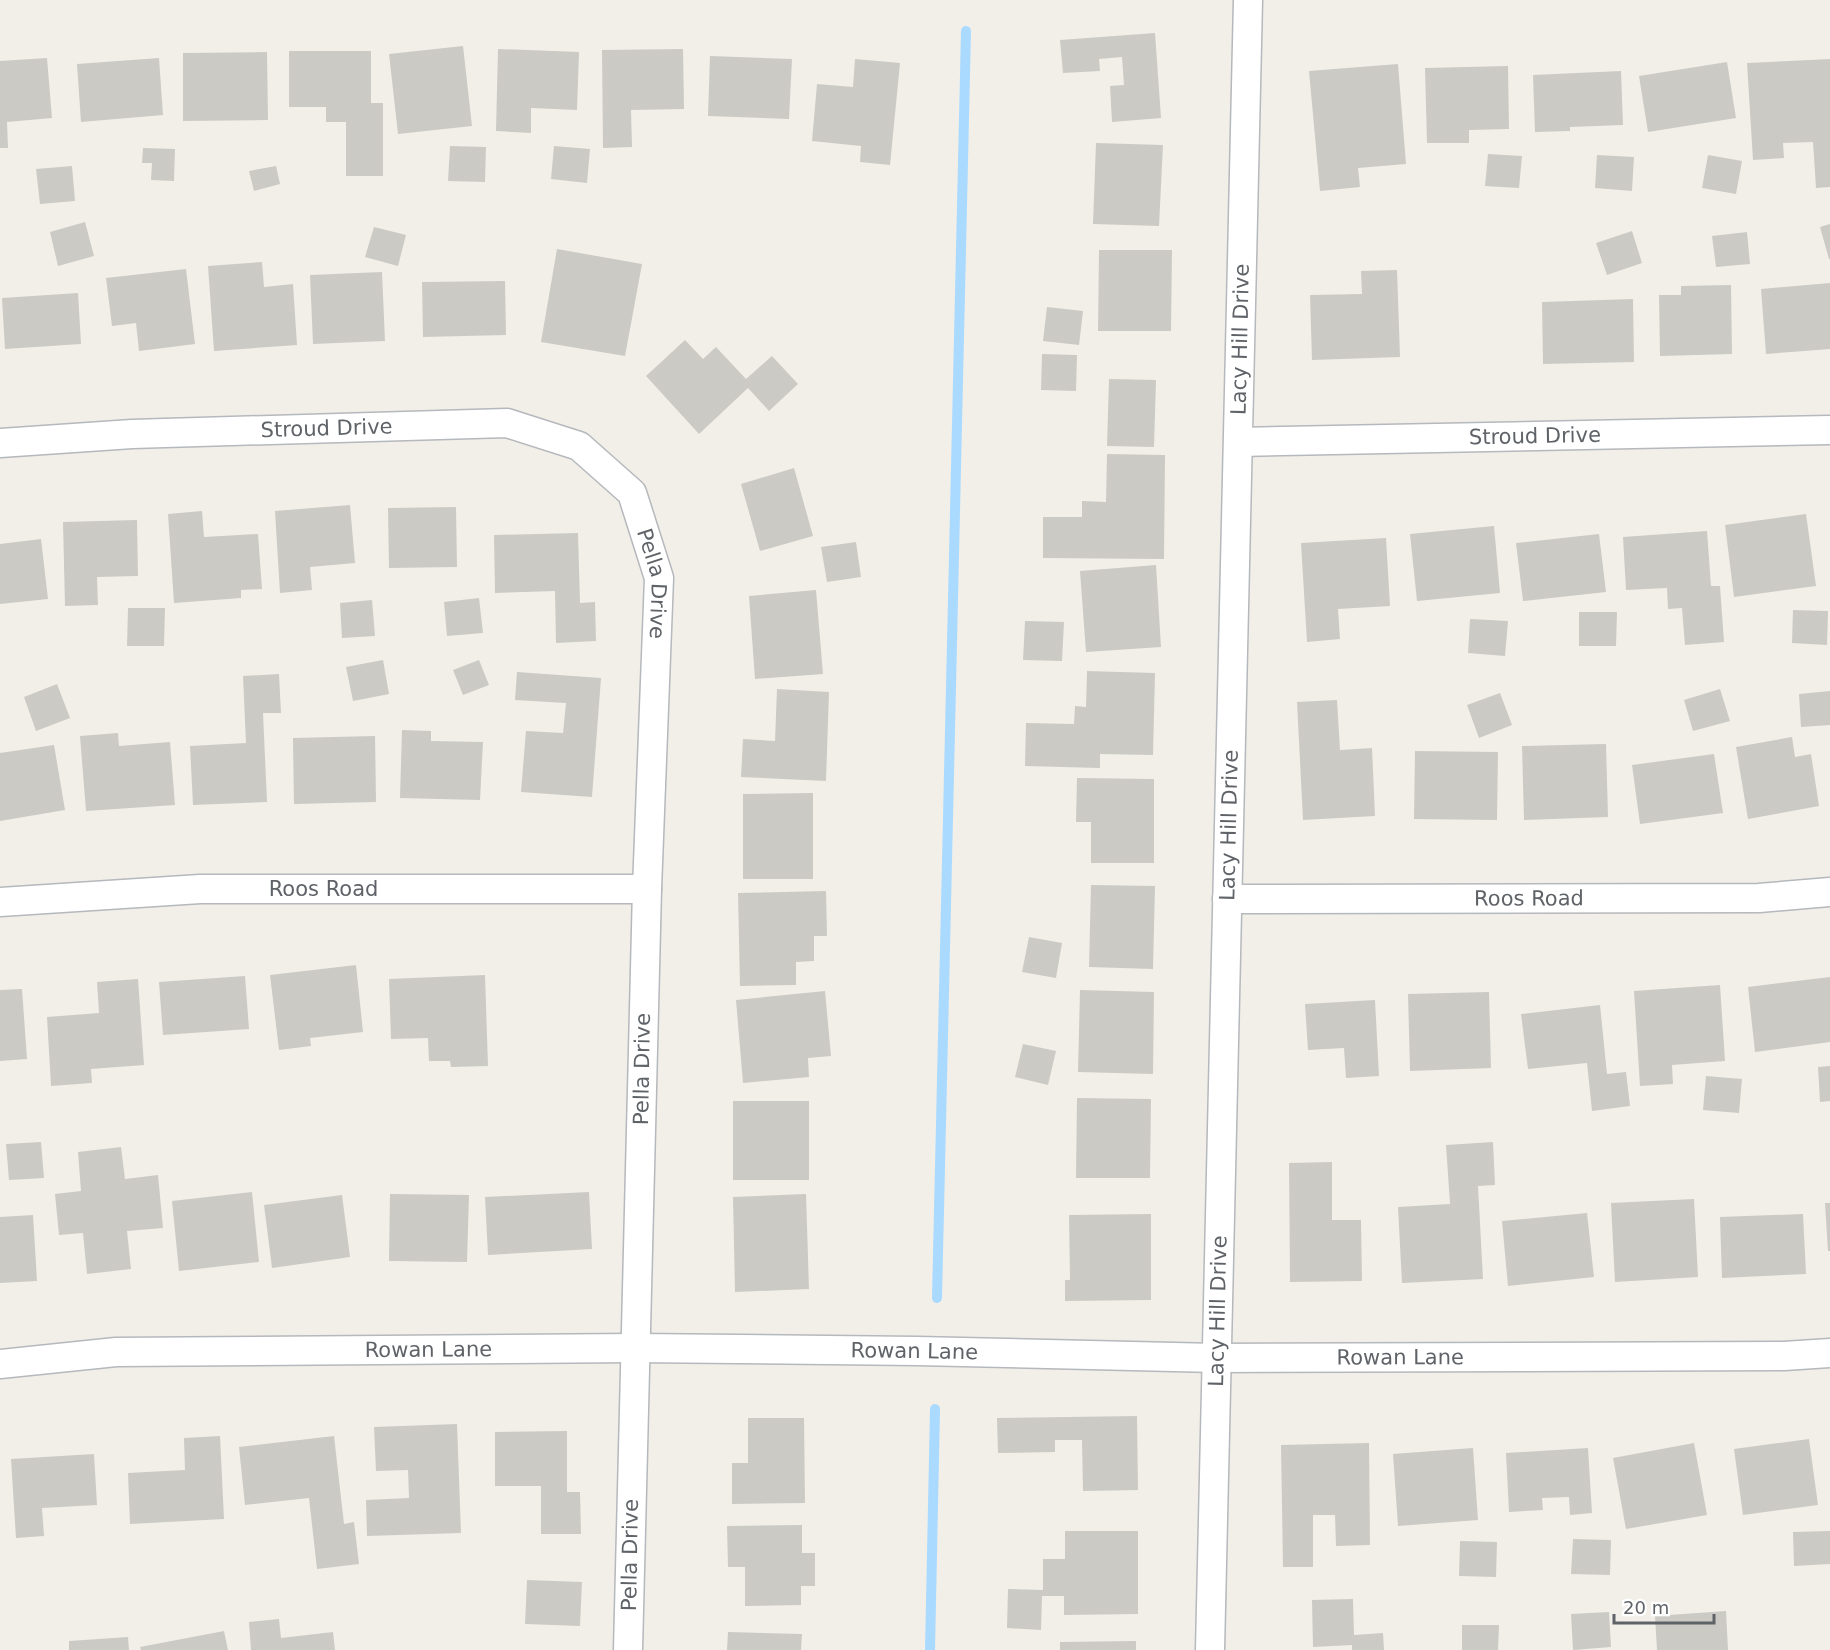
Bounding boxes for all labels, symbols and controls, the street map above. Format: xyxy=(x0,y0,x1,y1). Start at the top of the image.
street label: Lacy Hill Drive xyxy=(1226,263,1254,415)
street label: Stroud Drive xyxy=(260,414,393,442)
street label: Stroud Drive xyxy=(1469,423,1601,449)
street label: Pella Drive xyxy=(632,526,671,639)
street label: Lacy Hill Drive xyxy=(1215,749,1243,901)
street label: Roos Road xyxy=(269,877,378,901)
street label: Roos Road xyxy=(1474,886,1584,911)
street label: Pella Drive xyxy=(629,1013,655,1125)
street label: Lacy Hill Drive xyxy=(1204,1235,1232,1387)
street label: Rowan Lane xyxy=(365,1337,492,1362)
street label: Rowan Lane xyxy=(851,1338,978,1364)
street label: Rowan Lane xyxy=(1337,1345,1464,1370)
street label: Pella Drive xyxy=(617,1499,643,1611)
scale bar xyxy=(1614,1587,1714,1625)
text: 20 m xyxy=(1623,1597,1669,1618)

